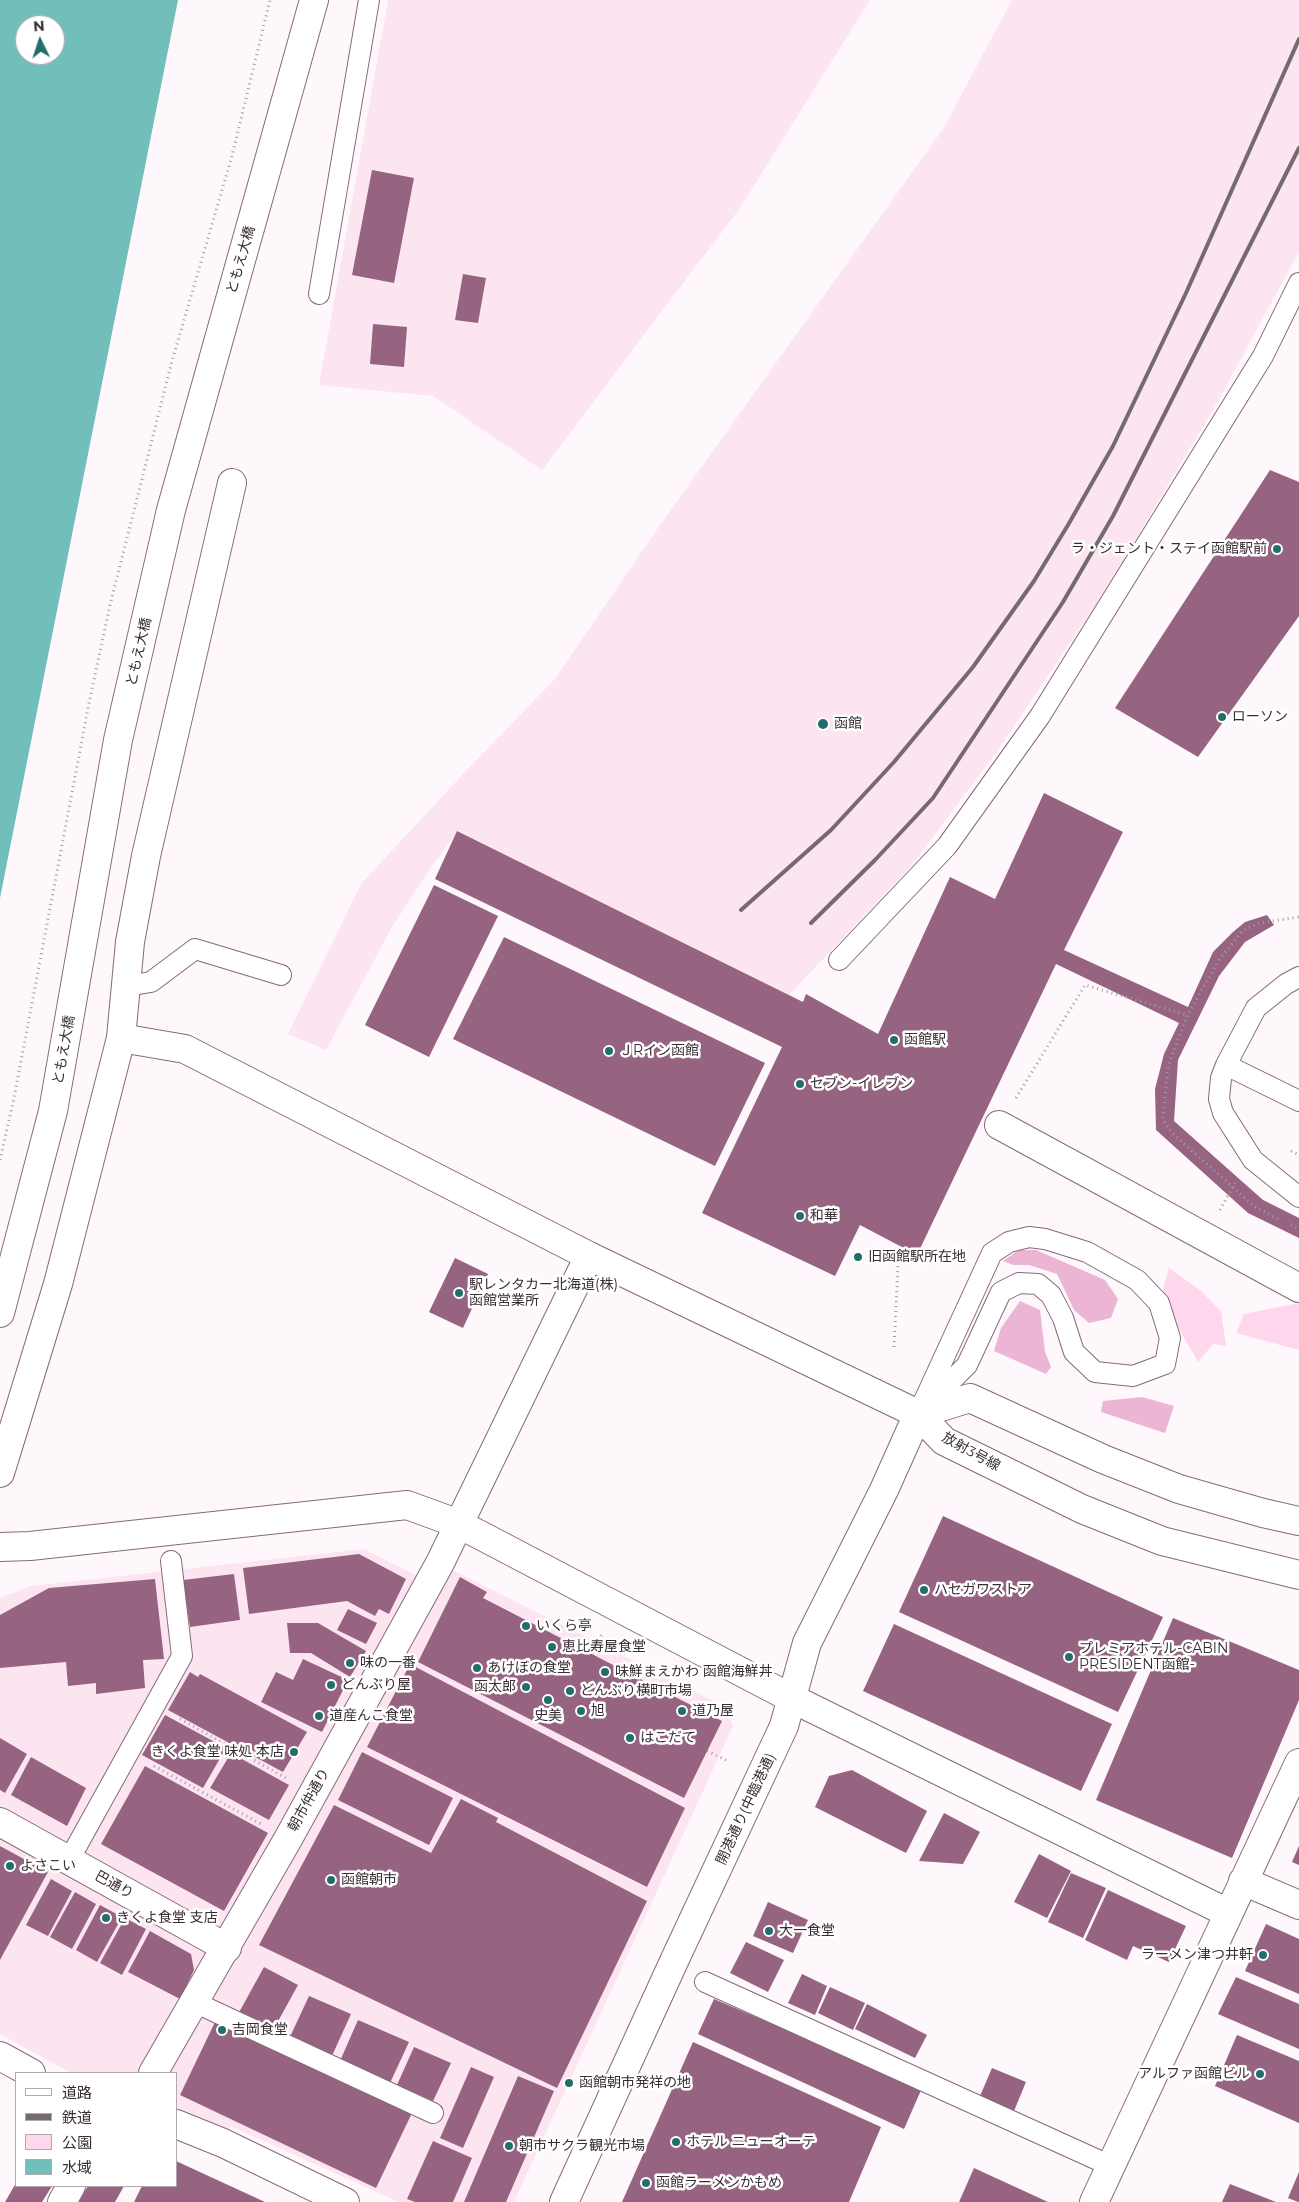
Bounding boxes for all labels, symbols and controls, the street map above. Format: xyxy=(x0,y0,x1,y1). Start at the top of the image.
north arrow xyxy=(15,15,65,65)
text: N xyxy=(33,17,45,35)
street label: ともえ大橋 xyxy=(223,224,259,296)
place label: ラ・ジェント・ステイ函館駅前 xyxy=(1071,541,1267,557)
marker: ラ・ジェント・ステイ函館駅前 xyxy=(1271,543,1283,555)
street label: ともえ大橋 xyxy=(123,616,155,688)
place label: ローソン xyxy=(1232,709,1288,725)
marker: ローソン xyxy=(1216,711,1228,723)
place label: 函館 xyxy=(834,716,862,732)
marker: 函館 xyxy=(816,717,830,731)
street label: ともえ大橋 xyxy=(50,1014,78,1086)
place label: 函館駅 xyxy=(904,1032,946,1048)
marker: 函館駅 xyxy=(888,1034,900,1046)
place label: ＪRイン函館 xyxy=(619,1043,699,1059)
marker: ＪRイン函館 xyxy=(603,1045,615,1057)
place label: セブン-イレブン xyxy=(810,1076,913,1092)
marker: セブン-イレブン xyxy=(794,1078,806,1090)
place label: 和華 xyxy=(810,1208,838,1224)
marker: 和華 xyxy=(794,1210,806,1222)
place label: 旧函館駅所在地 xyxy=(868,1249,966,1265)
marker: 旧函館駅所在地 xyxy=(852,1251,864,1263)
place label: 駅レンタカー北海道(株) 函館営業所 xyxy=(469,1277,618,1310)
marker: 駅レンタカー北海道(株) 函館営業所 xyxy=(453,1287,465,1299)
street label: 放射3号線 xyxy=(939,1429,1003,1475)
place label: ハセガワストア xyxy=(934,1582,1032,1598)
marker: ハセガワストア xyxy=(918,1584,930,1596)
place label: いくら亭 xyxy=(536,1618,592,1634)
marker: いくら亭 xyxy=(520,1620,532,1632)
place label: 恵比寿屋食堂 xyxy=(562,1639,646,1655)
marker: 恵比寿屋食堂 xyxy=(546,1641,558,1653)
place label: プレミアホテル-CABIN PRESIDENT函館- xyxy=(1079,1641,1228,1674)
marker: プレミアホテル-CABIN PRESIDENT函館- xyxy=(1063,1651,1075,1663)
place label: 味の一番 xyxy=(360,1655,416,1671)
marker: 味の一番 xyxy=(344,1657,356,1669)
place label: あけぼの食堂 xyxy=(487,1660,571,1676)
marker: あけぼの食堂 xyxy=(471,1662,483,1674)
place label: 味鮮まえかわ 函館海鮮丼 xyxy=(615,1664,773,1680)
marker: 味鮮まえかわ 函館海鮮丼 xyxy=(599,1666,611,1678)
place label: どんぶり屋 xyxy=(341,1677,411,1693)
marker: どんぶり屋 xyxy=(325,1679,337,1691)
place label: 函太郎 xyxy=(474,1679,516,1695)
marker: 函太郎 xyxy=(520,1681,532,1693)
place label: どんぶり横町市場 xyxy=(580,1683,692,1699)
marker: どんぶり横町市場 xyxy=(564,1685,576,1697)
marker: 史美 xyxy=(542,1694,554,1706)
place label: 旭 xyxy=(591,1703,605,1719)
place label: 道乃屋 xyxy=(692,1703,734,1719)
marker: 旭 xyxy=(575,1705,587,1717)
marker: 道乃屋 xyxy=(676,1705,688,1717)
place label: 道産んこ食堂 xyxy=(329,1708,413,1724)
place label: 史美 xyxy=(534,1708,562,1724)
marker: 道産んこ食堂 xyxy=(313,1710,325,1722)
place label: はこだて xyxy=(640,1730,696,1746)
marker: はこだて xyxy=(624,1732,636,1744)
place label: きくよ食堂 味処 本店 xyxy=(151,1744,284,1760)
marker: きくよ食堂 味処 本店 xyxy=(288,1746,300,1758)
street label: 開港通り(中臨港通) xyxy=(713,1751,779,1867)
street label: 朝市仲通り xyxy=(285,1765,333,1835)
place label: よさこい xyxy=(20,1858,76,1874)
marker: よさこい xyxy=(4,1860,16,1872)
street label: 巴通り xyxy=(92,1867,136,1903)
place label: 函館朝市 xyxy=(341,1872,397,1888)
marker: 函館朝市 xyxy=(325,1874,337,1886)
place label: きくよ食堂 支店 xyxy=(116,1910,218,1926)
marker: きくよ食堂 支店 xyxy=(100,1912,112,1924)
place label: 大一食堂 xyxy=(779,1923,835,1939)
marker: 大一食堂 xyxy=(763,1925,775,1937)
place label: ラーメン津つ井軒 xyxy=(1141,1947,1253,1963)
marker: ラーメン津つ井軒 xyxy=(1257,1949,1269,1961)
place label: 吉岡食堂 xyxy=(232,2022,288,2038)
marker: 吉岡食堂 xyxy=(216,2024,228,2036)
place label: アルファ函館ビル xyxy=(1138,2066,1250,2082)
marker: アルファ函館ビル xyxy=(1254,2068,1266,2080)
legend xyxy=(15,2072,178,2187)
place label: 函館朝市発祥の地 xyxy=(579,2075,691,2091)
marker: 函館朝市発祥の地 xyxy=(563,2077,575,2089)
text: 道路 xyxy=(62,2083,92,2102)
text: 鉄道 xyxy=(62,2108,92,2127)
text: 公園 xyxy=(62,2133,92,2152)
place label: ホテル ニューオーテ xyxy=(686,2134,816,2150)
marker: ホテル ニューオーテ xyxy=(670,2136,682,2148)
place label: 朝市サクラ観光市場 xyxy=(519,2138,645,2154)
marker: 朝市サクラ観光市場 xyxy=(503,2140,515,2152)
text: 水域 xyxy=(62,2158,92,2177)
place label: 函館ラーメンかもめ xyxy=(656,2175,782,2191)
marker: 函館ラーメンかもめ xyxy=(640,2177,652,2189)

